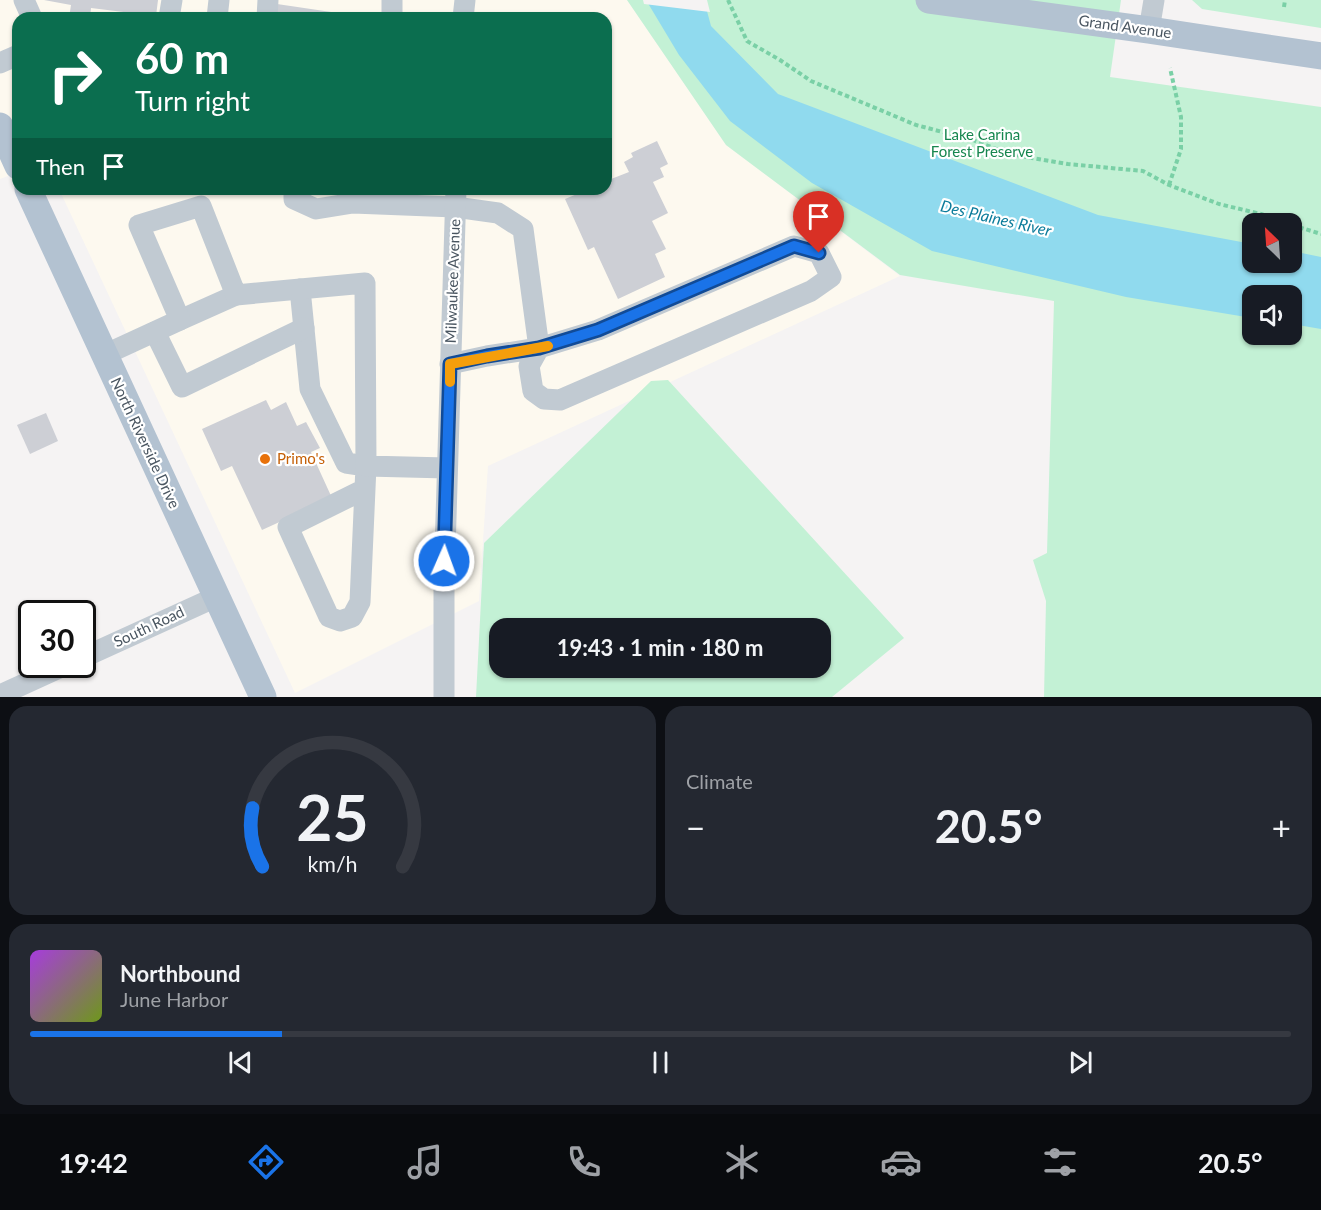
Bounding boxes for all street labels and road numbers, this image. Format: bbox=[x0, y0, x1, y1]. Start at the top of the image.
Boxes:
street label: Grand Avenue bbox=[1078, 11, 1173, 41]
street label: Milwaukee Avenue bbox=[441, 218, 463, 343]
street label: North Riverside Drive bbox=[108, 374, 184, 511]
street label: South Road bbox=[110, 602, 187, 650]

